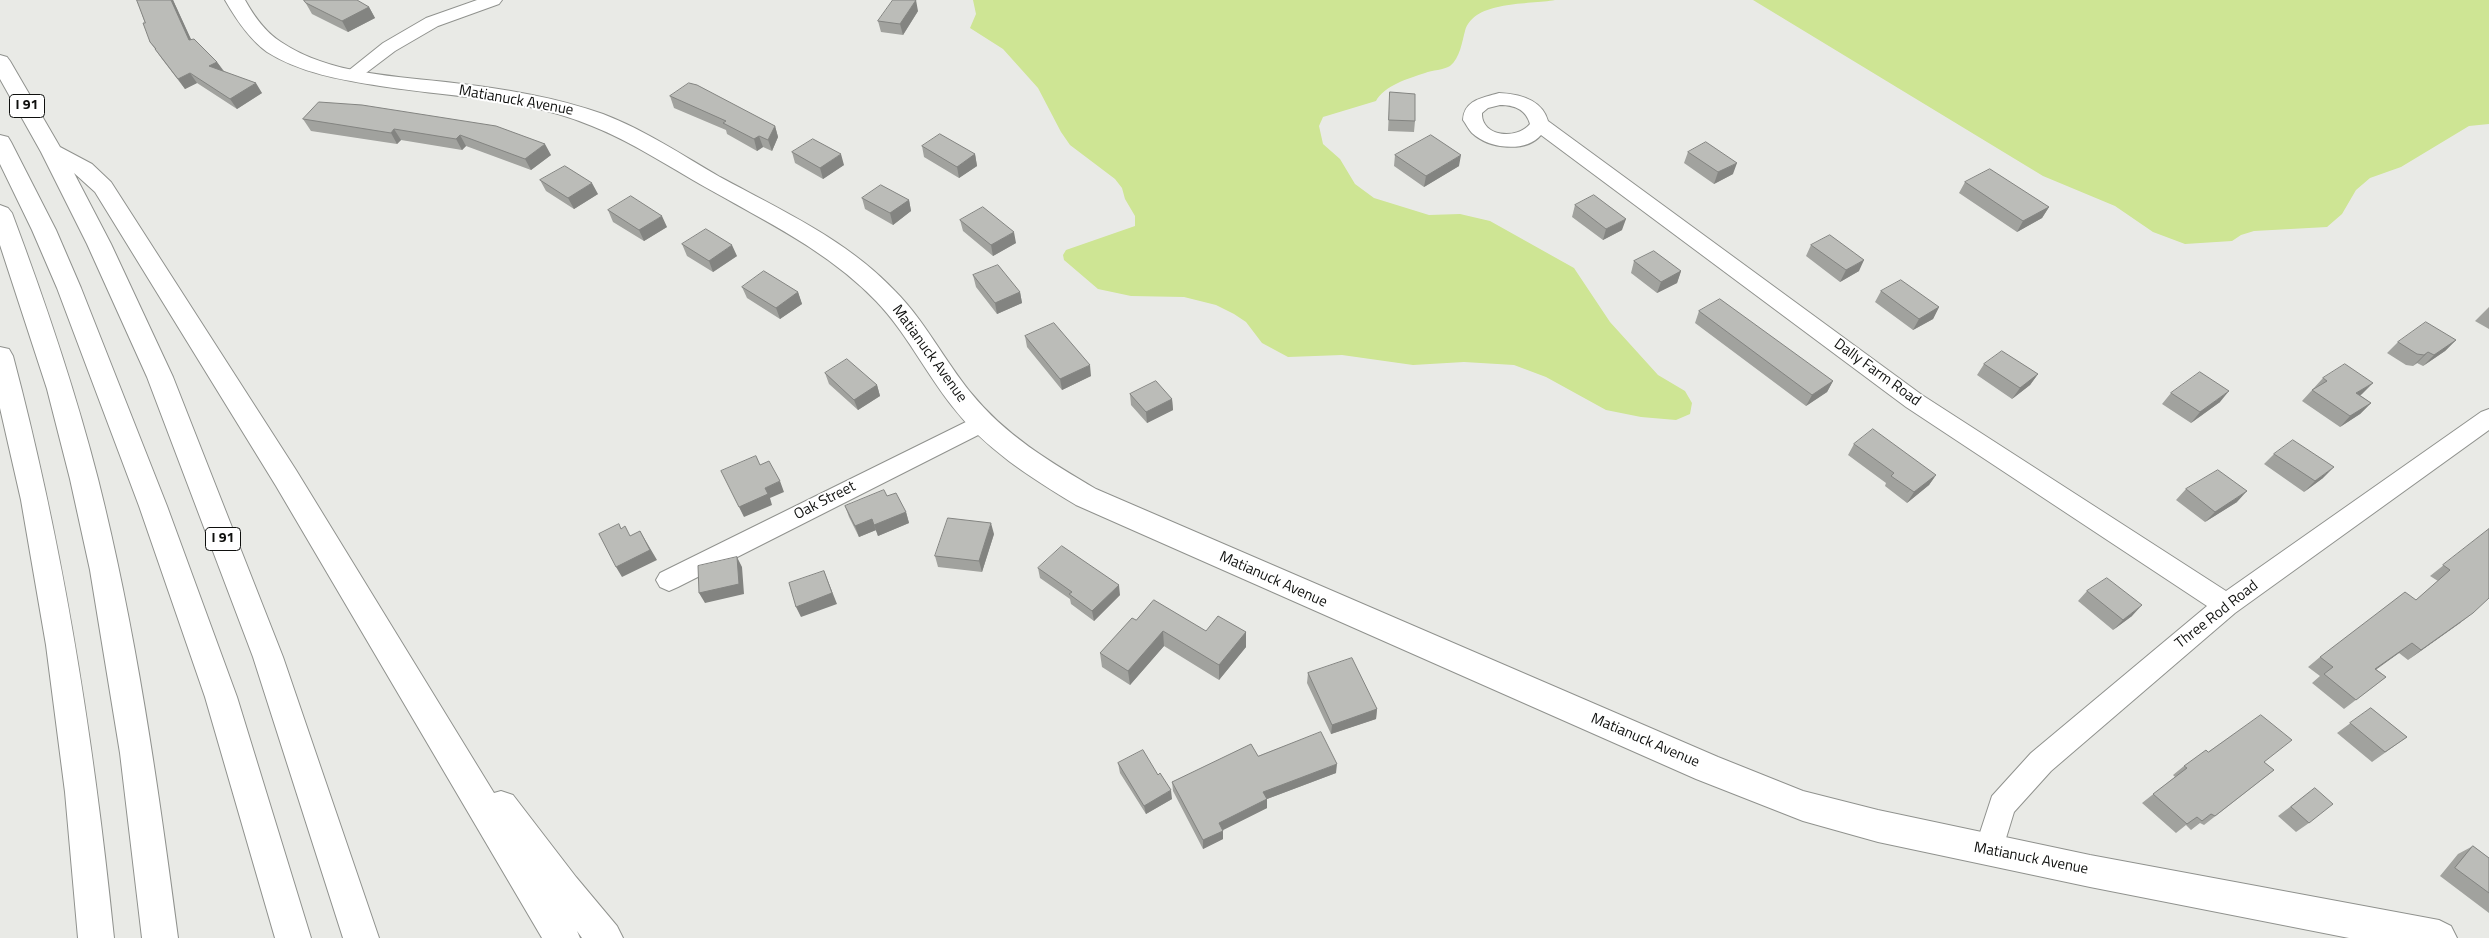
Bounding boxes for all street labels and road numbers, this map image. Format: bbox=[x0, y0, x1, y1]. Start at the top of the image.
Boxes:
street label: Matianuck Avenue bbox=[457, 82, 575, 120]
road number: I 91 bbox=[10, 94, 44, 118]
street label: Matianuck Avenue bbox=[888, 302, 970, 406]
street label: Dally Farm Road bbox=[1830, 335, 1924, 411]
street label: Oak Street bbox=[791, 478, 859, 524]
road number: I 91 bbox=[206, 528, 240, 550]
street label: Matianuck Avenue bbox=[1216, 548, 1330, 612]
street label: Three Rod Road bbox=[2172, 577, 2262, 653]
street label: Matianuck Avenue bbox=[1588, 710, 1702, 772]
street label: Matianuck Avenue bbox=[1972, 839, 2090, 879]

